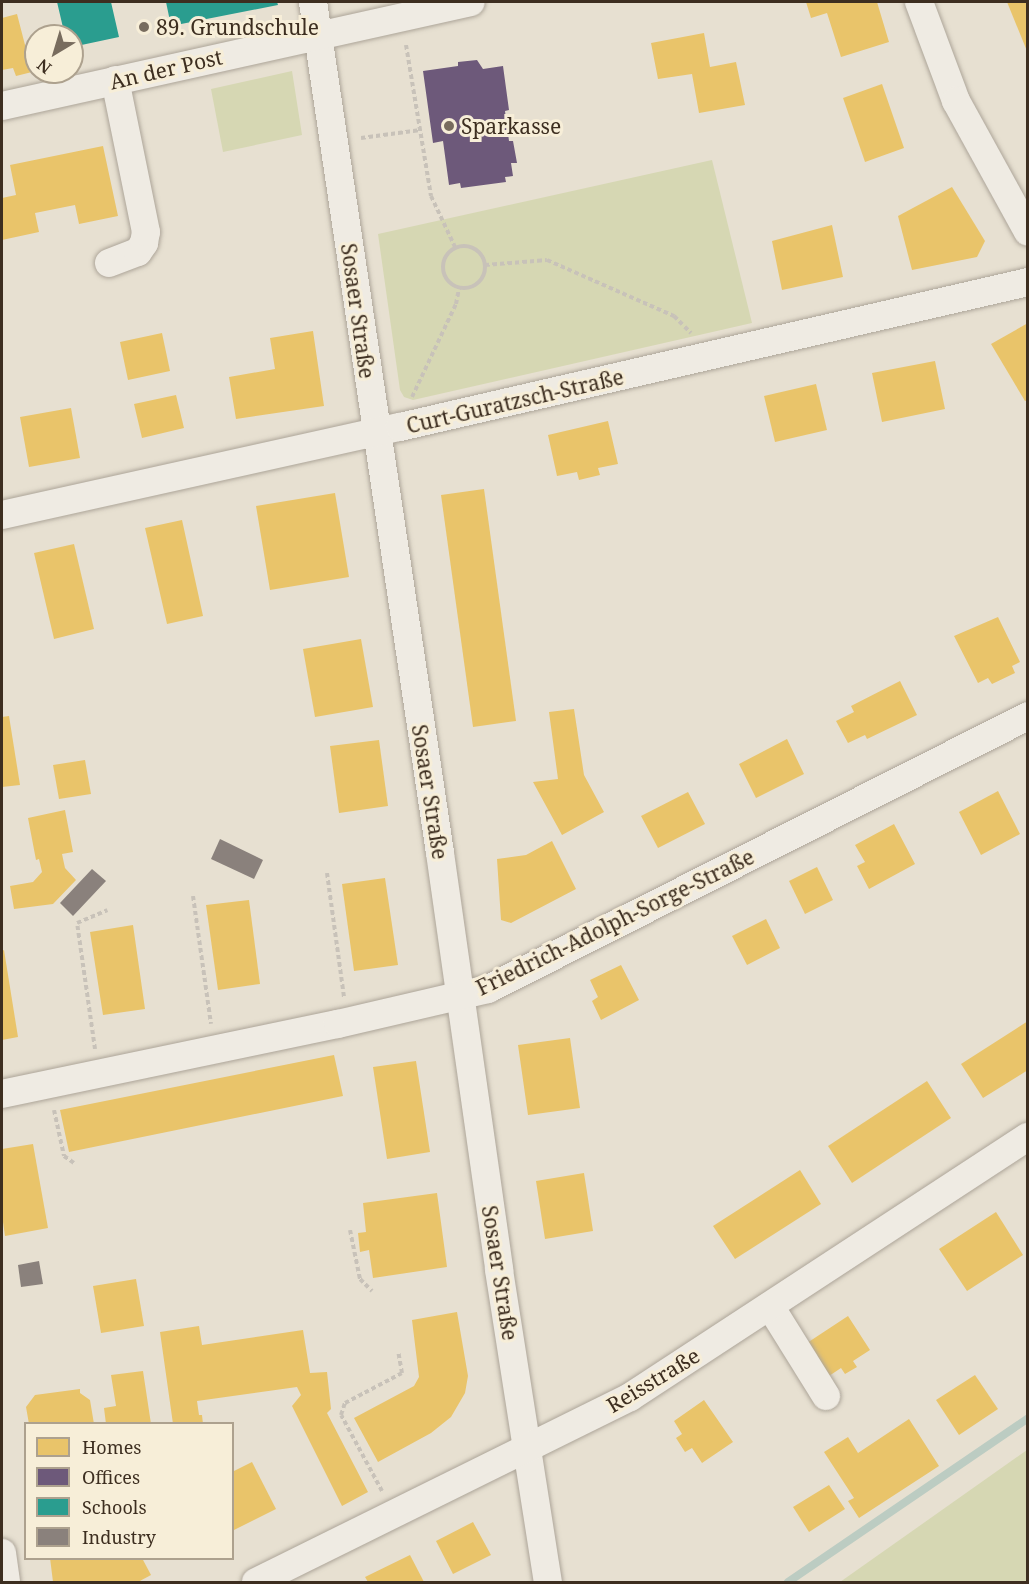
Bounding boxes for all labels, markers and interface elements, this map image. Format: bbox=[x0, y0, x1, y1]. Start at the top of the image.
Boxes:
place label: 89. Grundschule bbox=[156, 14, 319, 40]
marker: 89. Grundschule bbox=[137, 20, 151, 34]
north arrow bbox=[24, 24, 84, 84]
street label: An der Post bbox=[107, 44, 225, 94]
text: N bbox=[32, 54, 56, 79]
place label: Sparkasse bbox=[461, 113, 561, 139]
marker: Sparkasse bbox=[442, 119, 456, 133]
street label: Sosaer Straße bbox=[336, 242, 380, 380]
street label: Curt-Guratzsch-Straße bbox=[404, 364, 626, 438]
street label: Sosaer Straße bbox=[407, 723, 453, 861]
street label: Friedrich-Adolph-Sorge-Straße bbox=[472, 844, 758, 1000]
street label: Sosaer Straße bbox=[477, 1204, 523, 1342]
street label: Reisstraße bbox=[602, 1342, 704, 1418]
legend bbox=[24, 1422, 234, 1560]
text: Homes bbox=[82, 1435, 141, 1459]
text: Offices bbox=[82, 1465, 140, 1489]
text: Schools bbox=[82, 1495, 147, 1519]
text: Industry bbox=[82, 1525, 156, 1549]

